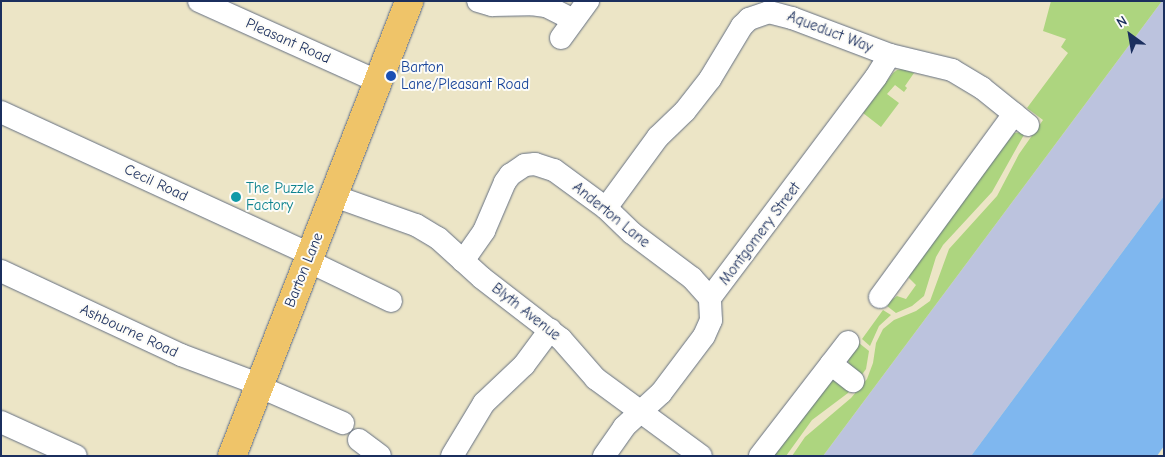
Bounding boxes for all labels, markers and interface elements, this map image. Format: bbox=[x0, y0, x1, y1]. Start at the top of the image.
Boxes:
street label: Aqueduct Way bbox=[785, 7, 875, 57]
north arrow bbox=[1105, 10, 1155, 60]
text: N bbox=[1113, 12, 1130, 31]
street label: Pleasant Road bbox=[243, 14, 333, 68]
place label: Barton Lane/Pleasant Road bbox=[401, 58, 529, 93]
marker: Barton Lane/Pleasant Road bbox=[385, 70, 397, 82]
street label: Cecil Road bbox=[121, 160, 191, 206]
street label: Anderton Lane bbox=[569, 178, 653, 252]
place label: The Puzzle Factory bbox=[246, 179, 314, 214]
street label: Montgomery Street bbox=[716, 179, 804, 289]
marker: The Puzzle Factory bbox=[230, 191, 242, 203]
street label: Barton Lane bbox=[281, 230, 327, 310]
street label: Blyth Avenue bbox=[488, 280, 564, 344]
street label: Ashbourne Road bbox=[77, 300, 181, 362]

